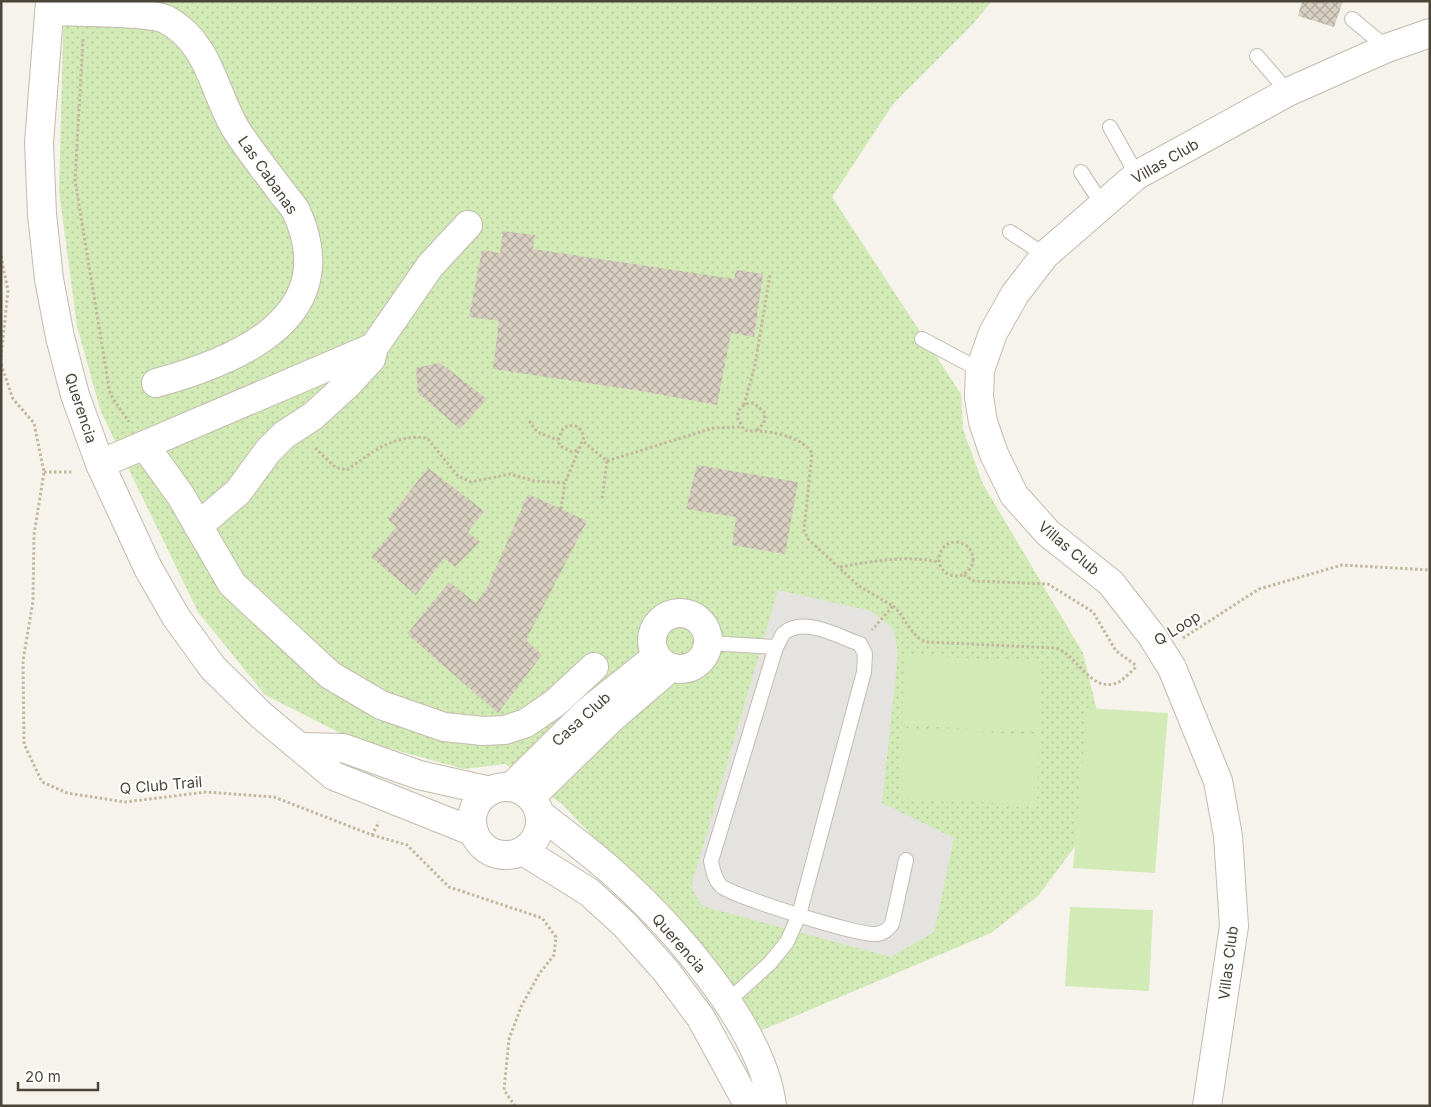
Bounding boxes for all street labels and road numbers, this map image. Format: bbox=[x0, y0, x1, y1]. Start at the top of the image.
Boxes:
street label: Las Cabanas bbox=[234, 132, 302, 218]
street label: Villas Club bbox=[1128, 134, 1202, 188]
street label: Querencia bbox=[61, 370, 101, 446]
street label: Villas Club bbox=[1034, 517, 1104, 579]
street label: Q Loop bbox=[1150, 606, 1204, 650]
street label: Casa Club bbox=[548, 688, 614, 750]
street label: Q Club Trail bbox=[119, 772, 203, 798]
street label: Querencia bbox=[648, 909, 710, 977]
street label: Villas Club bbox=[1214, 925, 1242, 1001]

